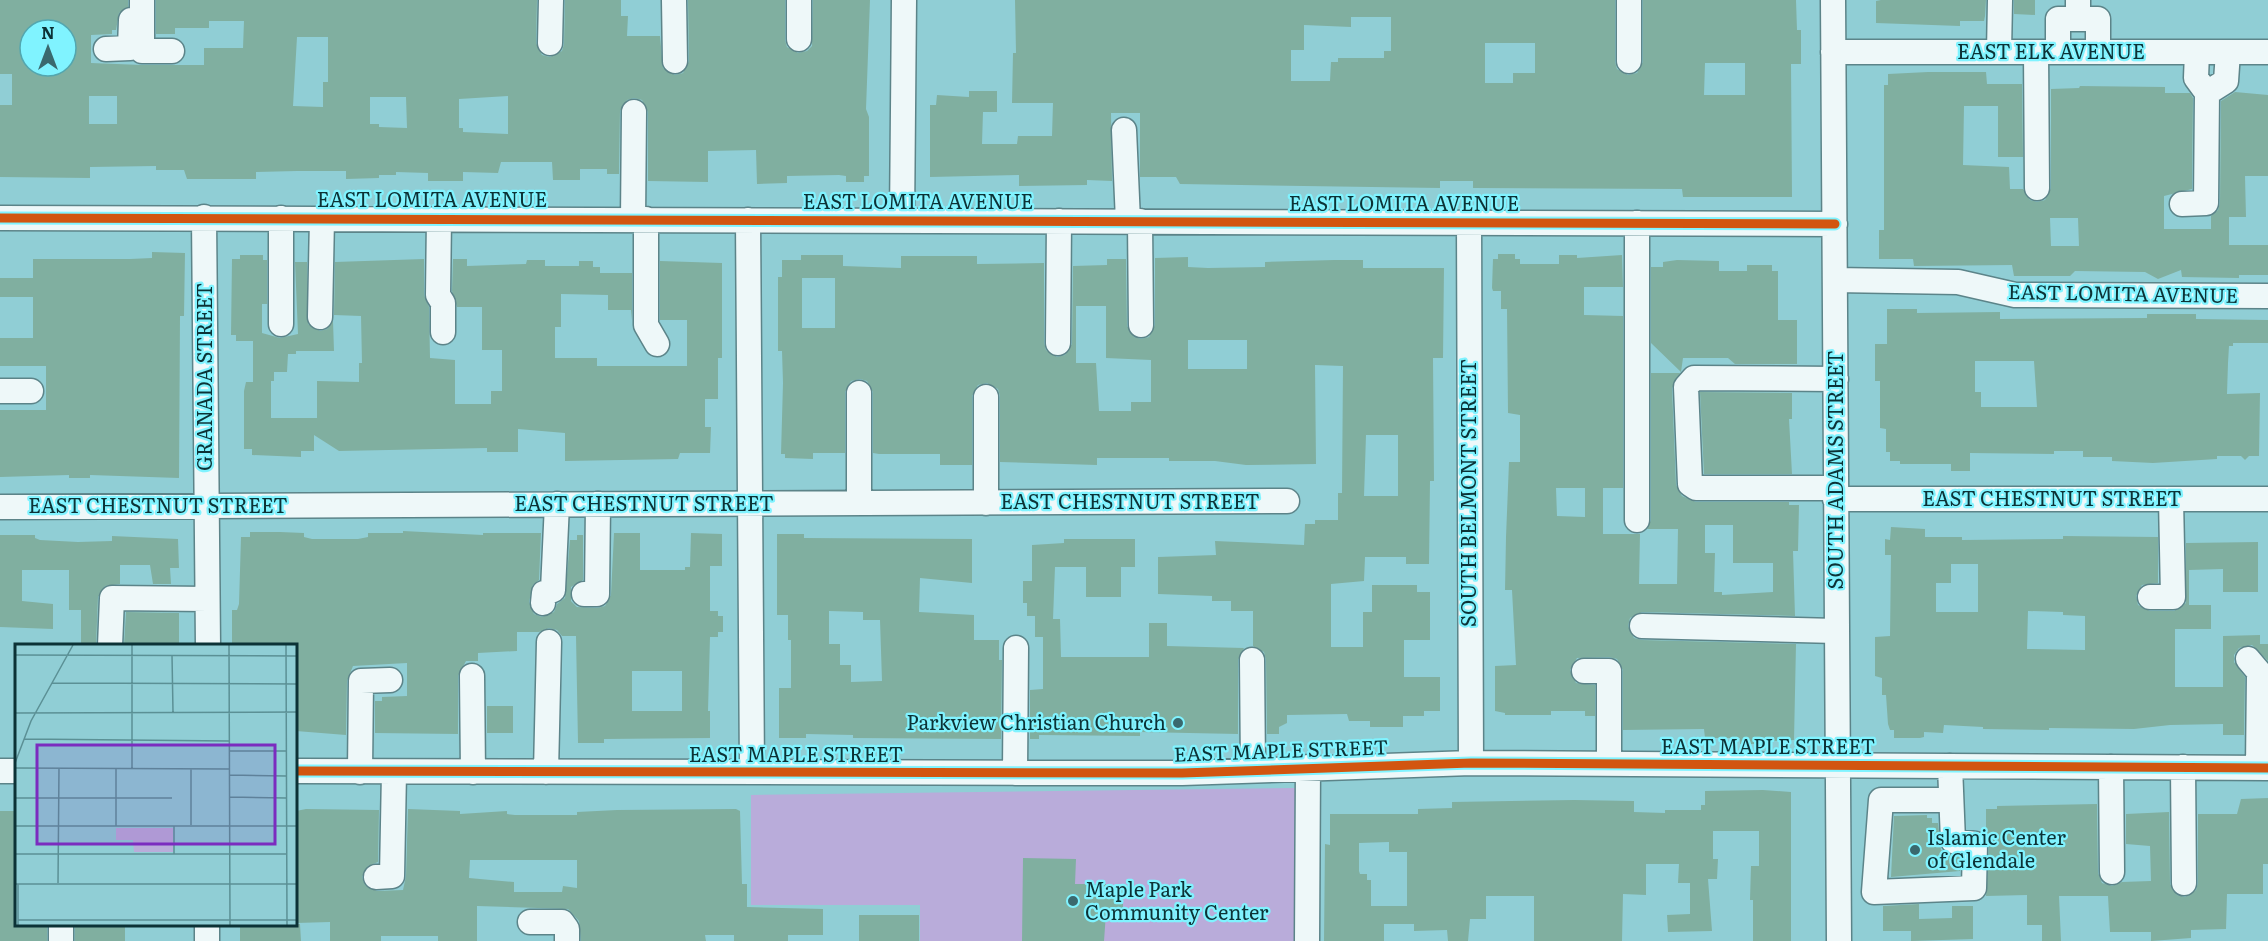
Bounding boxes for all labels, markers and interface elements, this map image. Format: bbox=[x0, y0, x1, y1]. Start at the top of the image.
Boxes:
north arrow bbox=[18, 18, 78, 78]
text: N bbox=[41, 20, 55, 44]
street label: EAST ELK AVENUE bbox=[1957, 35, 2145, 65]
street label: EAST LOMITA AVENUE bbox=[317, 183, 547, 213]
street label: EAST LOMITA AVENUE bbox=[803, 185, 1033, 215]
street label: EAST LOMITA AVENUE bbox=[1289, 187, 1519, 217]
street label: EAST LOMITA AVENUE bbox=[2008, 275, 2238, 309]
street label: GRANADA STREET bbox=[188, 283, 218, 471]
street label: SOUTH ADAMS STREET bbox=[1819, 350, 1849, 590]
street label: SOUTH BELMONT STREET bbox=[1452, 359, 1482, 627]
street label: EAST CHESTNUT STREET bbox=[1922, 482, 2182, 512]
street label: EAST CHESTNUT STREET bbox=[1000, 485, 1260, 515]
street label: EAST CHESTNUT STREET bbox=[514, 487, 774, 517]
street label: EAST CHESTNUT STREET bbox=[28, 489, 288, 519]
inset map bbox=[15, 644, 297, 926]
place label: Parkview Christian Church bbox=[906, 706, 1166, 736]
marker: Parkview Christian Church bbox=[1171, 716, 1185, 730]
street label: EAST MAPLE STREET bbox=[1173, 730, 1389, 768]
street label: EAST MAPLE STREET bbox=[1661, 730, 1875, 760]
street label: EAST MAPLE STREET bbox=[689, 738, 903, 768]
place label: Islamic Center of Glendale bbox=[1927, 821, 2066, 874]
marker: Islamic Center of Glendale bbox=[1908, 843, 1922, 857]
place label: Maple Park Community Center bbox=[1085, 873, 1269, 926]
marker: Maple Park Community Center bbox=[1066, 894, 1080, 908]

